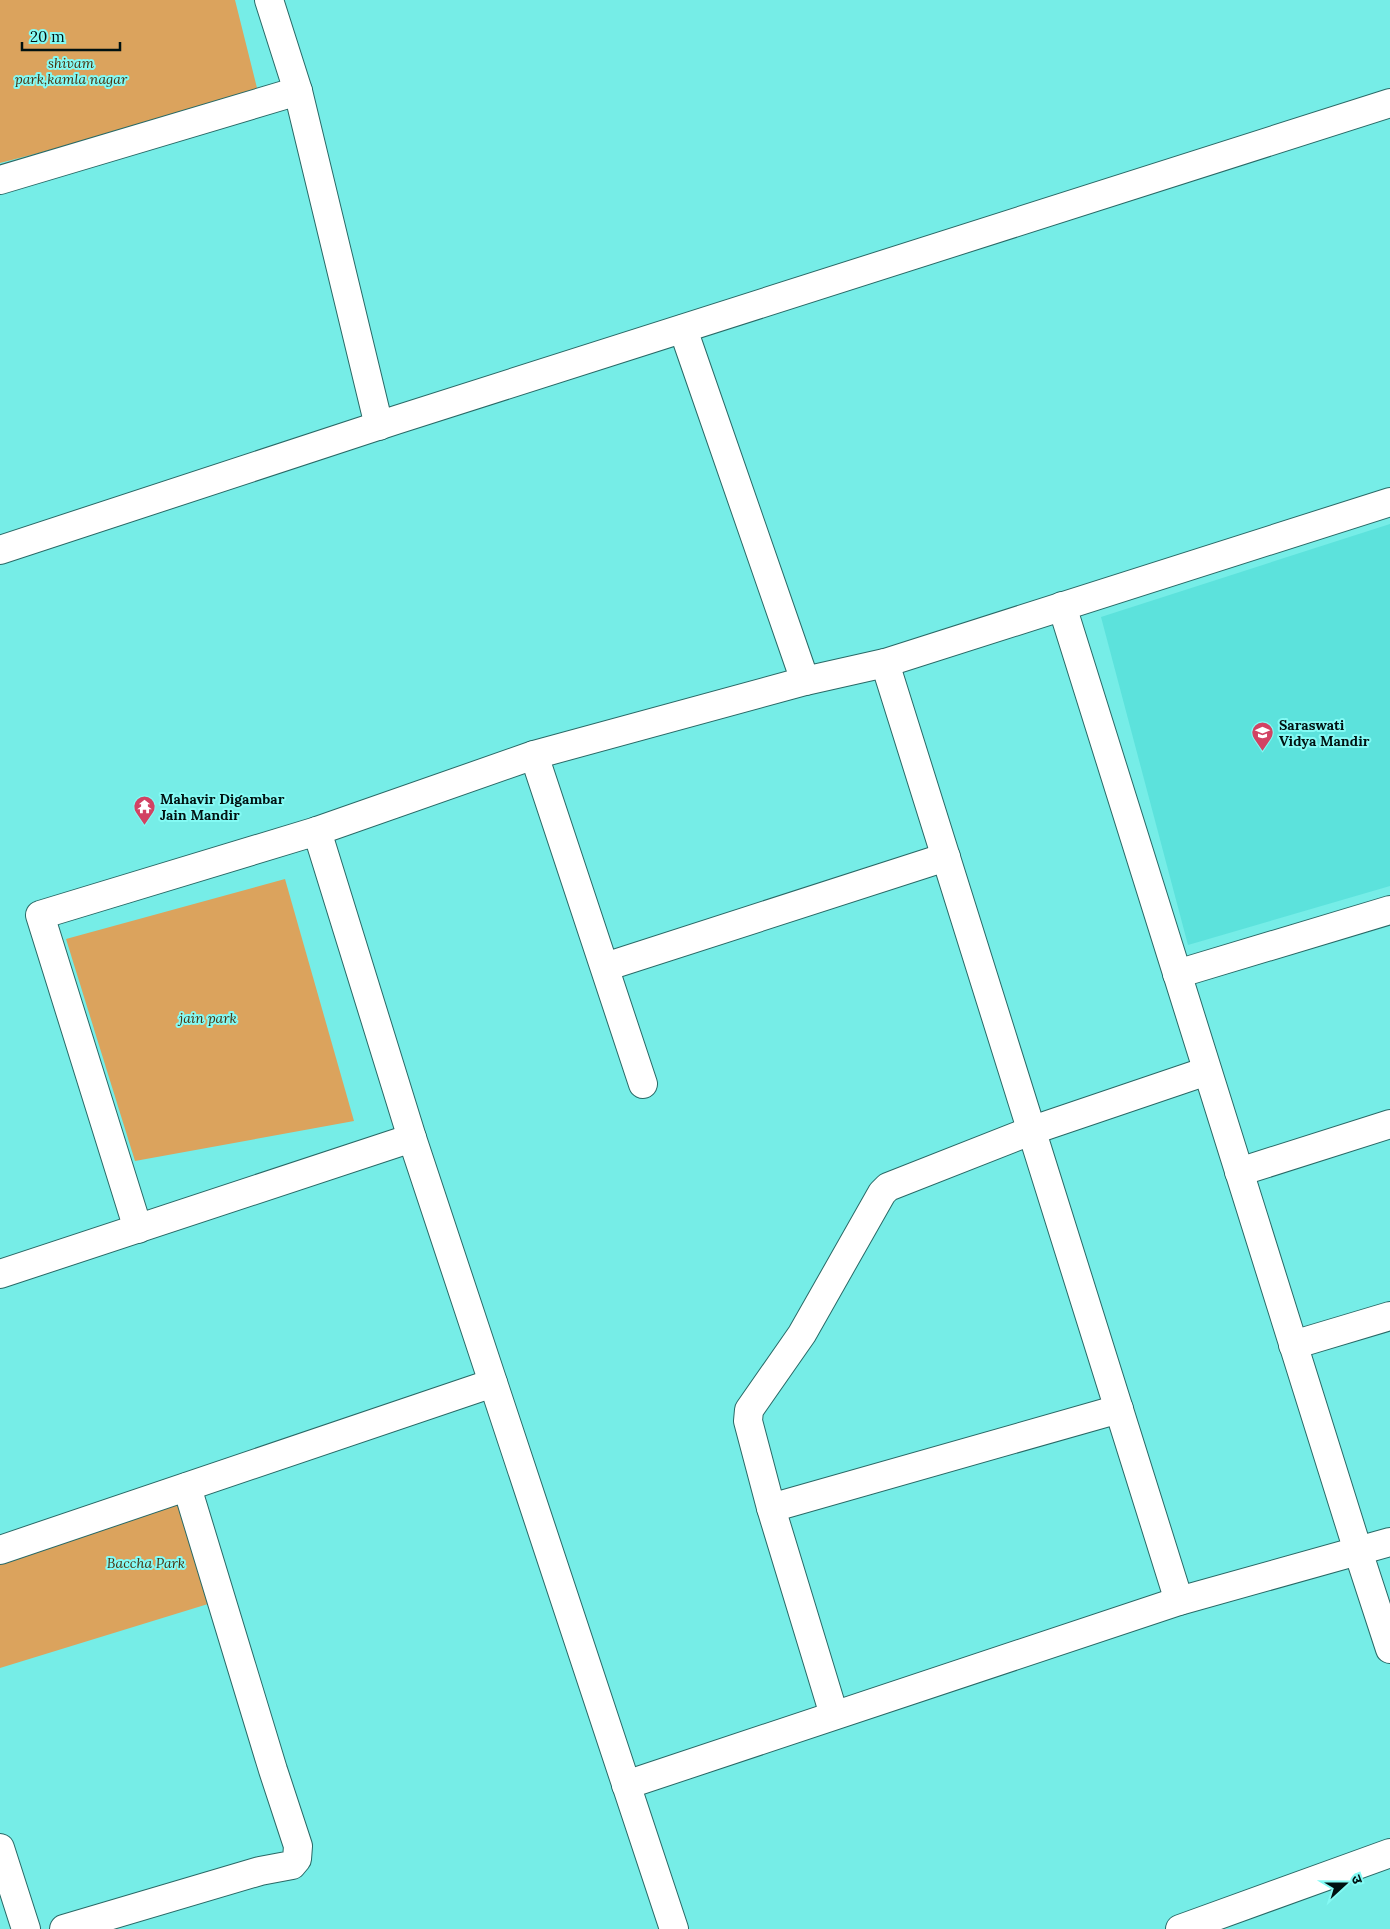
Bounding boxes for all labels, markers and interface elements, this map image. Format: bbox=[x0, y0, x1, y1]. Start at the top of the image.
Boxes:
scale bar bbox=[22, 20, 120, 52]
text: 20 m bbox=[30, 27, 65, 46]
park label: shivam park,kamla nagar bbox=[15, 54, 128, 88]
place label: Saraswati Vidya Mandir bbox=[1279, 716, 1370, 750]
school or university icon: Saraswati Vidya Mandir bbox=[1251, 721, 1275, 752]
place label: Mahavir Digambar Jain Mandir bbox=[160, 790, 285, 824]
temple icon: Mahavir Digambar Jain Mandir bbox=[132, 795, 156, 826]
park label: jain park bbox=[177, 1009, 237, 1027]
park label: Baccha Park bbox=[107, 1554, 185, 1572]
north arrow bbox=[1320, 1859, 1370, 1909]
text: उ bbox=[1347, 1872, 1367, 1887]

